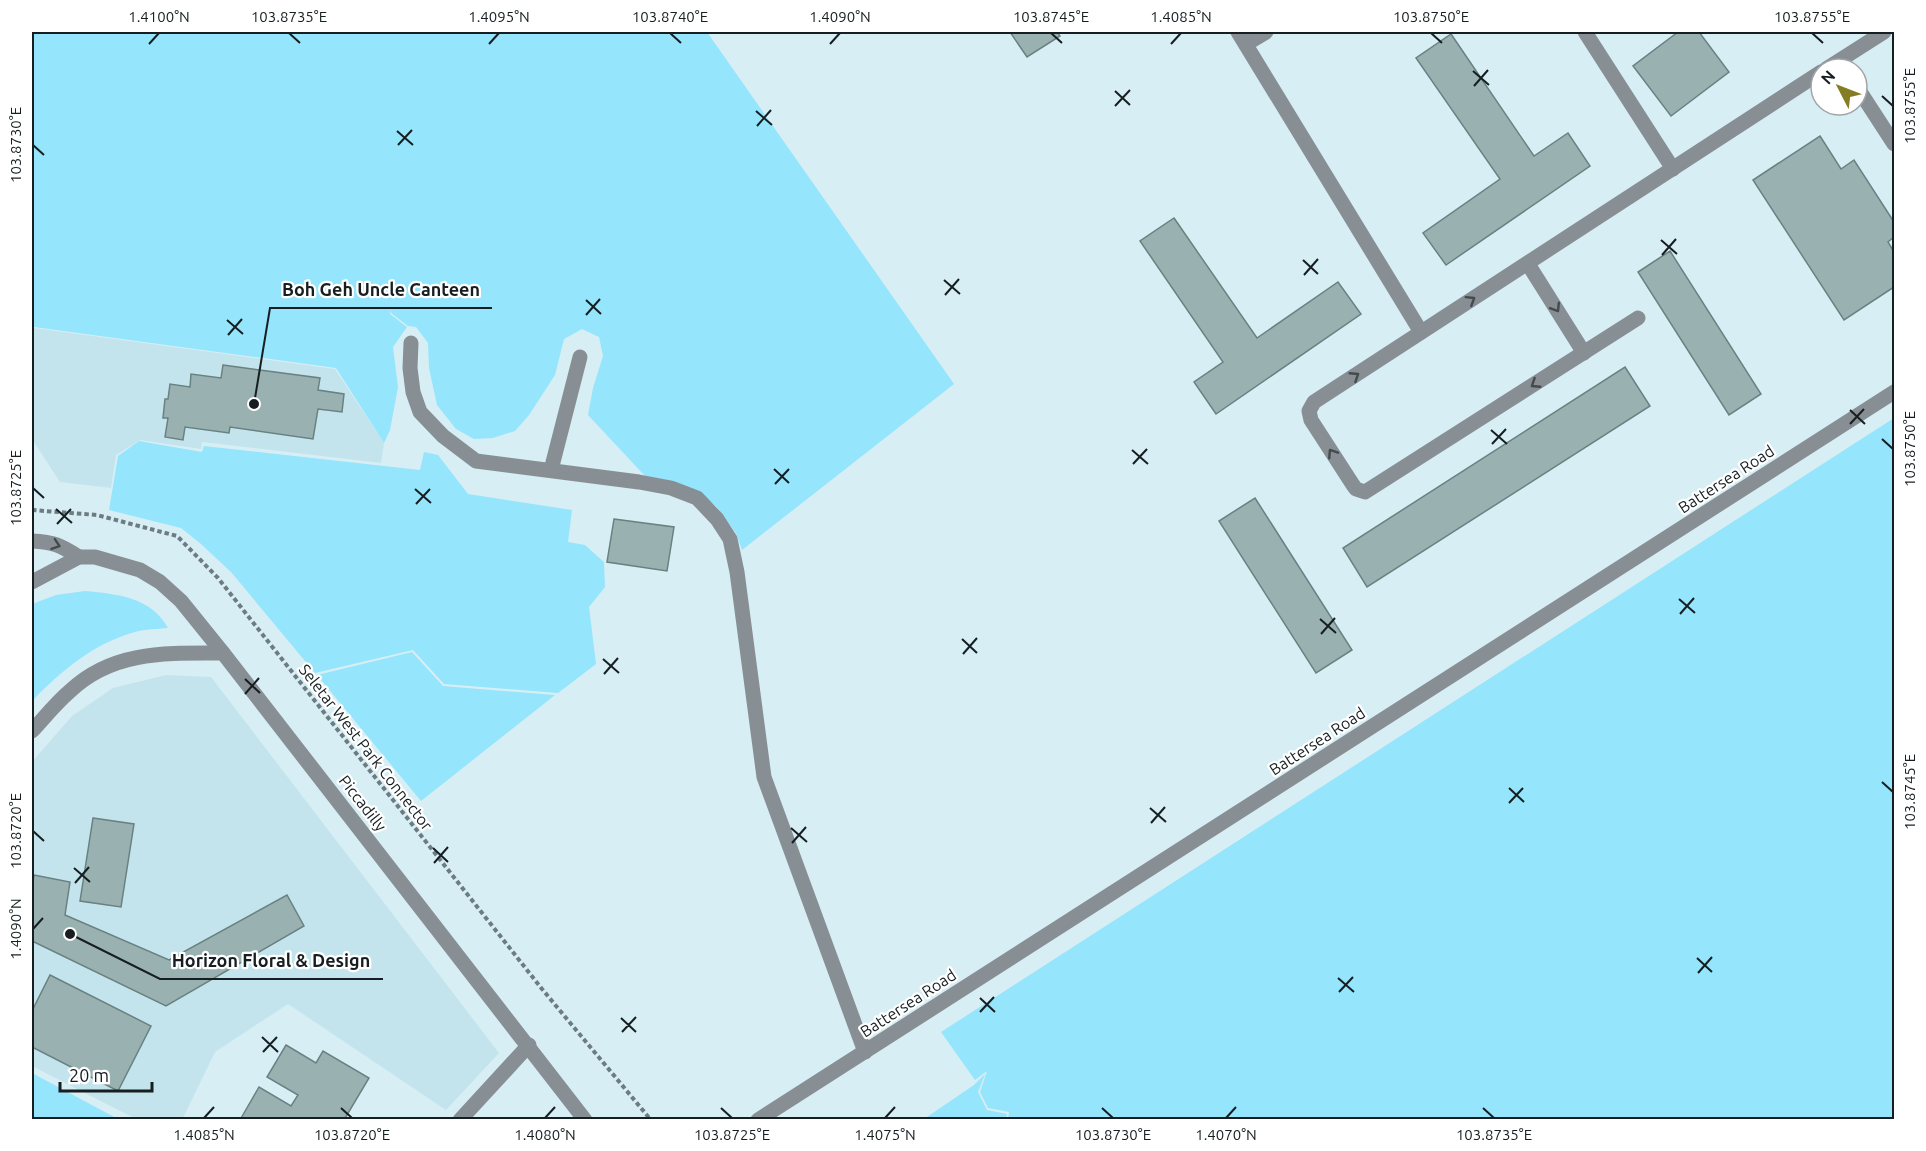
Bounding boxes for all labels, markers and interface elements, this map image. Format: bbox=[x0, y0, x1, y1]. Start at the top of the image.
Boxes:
text: 1.4100°N bbox=[128, 8, 190, 25]
text: 103.8735°E bbox=[251, 8, 327, 25]
text: 1.4095°N bbox=[468, 8, 530, 25]
text: 103.8740°E bbox=[632, 8, 708, 25]
text: 1.4090°N bbox=[809, 8, 871, 25]
text: 103.8745°E bbox=[1013, 8, 1089, 25]
text: 1.4085°N bbox=[1150, 8, 1212, 25]
text: 103.8750°E bbox=[1393, 8, 1469, 25]
text: 103.8755°E bbox=[1774, 8, 1850, 25]
north arrow bbox=[1809, 57, 1869, 117]
text: N bbox=[1817, 67, 1839, 87]
text: 103.8755°E bbox=[1901, 68, 1918, 144]
text: 103.8730°E bbox=[7, 107, 24, 183]
callout: Boh Geh Uncle Canteen bbox=[270, 272, 492, 308]
text: Boh Geh Uncle Canteen bbox=[282, 279, 480, 299]
one-way arrow bbox=[1465, 296, 1475, 308]
one-way arrow bbox=[1549, 302, 1561, 312]
one-way arrow bbox=[1348, 372, 1359, 383]
one-way arrow bbox=[1530, 377, 1541, 388]
text: 103.8750°E bbox=[1901, 411, 1918, 487]
street label: Battersea Road bbox=[1675, 441, 1777, 517]
one-way arrow bbox=[1328, 448, 1339, 459]
text: 103.8725°E bbox=[7, 450, 24, 526]
one-way arrow bbox=[51, 538, 61, 551]
street label: Seletar West Park Connector bbox=[296, 660, 436, 834]
street label: Battersea Road bbox=[1266, 703, 1368, 779]
text: 103.8745°E bbox=[1901, 754, 1918, 830]
street label: Piccadilly bbox=[336, 772, 391, 835]
text: 103.8720°E bbox=[7, 793, 24, 869]
text: 1.4090°N bbox=[7, 898, 24, 960]
callout: Horizon Floral & Design bbox=[160, 943, 383, 979]
text: Horizon Floral & Design bbox=[172, 950, 370, 970]
street label: Battersea Road bbox=[857, 965, 959, 1041]
scale bar bbox=[60, 1055, 152, 1093]
text: 20 m bbox=[69, 1065, 109, 1085]
text: 1.4085°N bbox=[173, 1126, 235, 1143]
text: 103.8720°E bbox=[314, 1126, 390, 1143]
text: 1.4080°N bbox=[514, 1126, 576, 1143]
text: 103.8725°E bbox=[694, 1126, 770, 1143]
text: 1.4075°N bbox=[854, 1126, 916, 1143]
text: 103.8730°E bbox=[1075, 1126, 1151, 1143]
text: 1.4070°N bbox=[1195, 1126, 1257, 1143]
text: 103.8735°E bbox=[1456, 1126, 1532, 1143]

